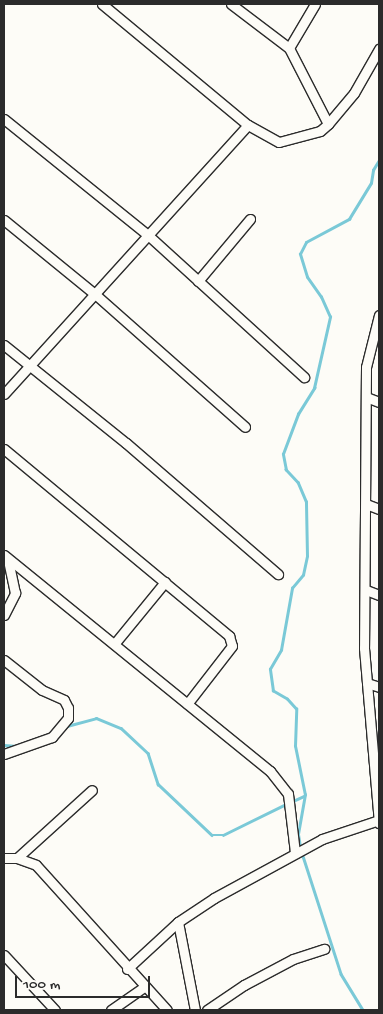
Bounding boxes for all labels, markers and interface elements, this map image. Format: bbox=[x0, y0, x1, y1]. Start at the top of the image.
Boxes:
scale bar bbox=[18, 966, 152, 998]
text: 100 m bbox=[23, 976, 60, 994]

